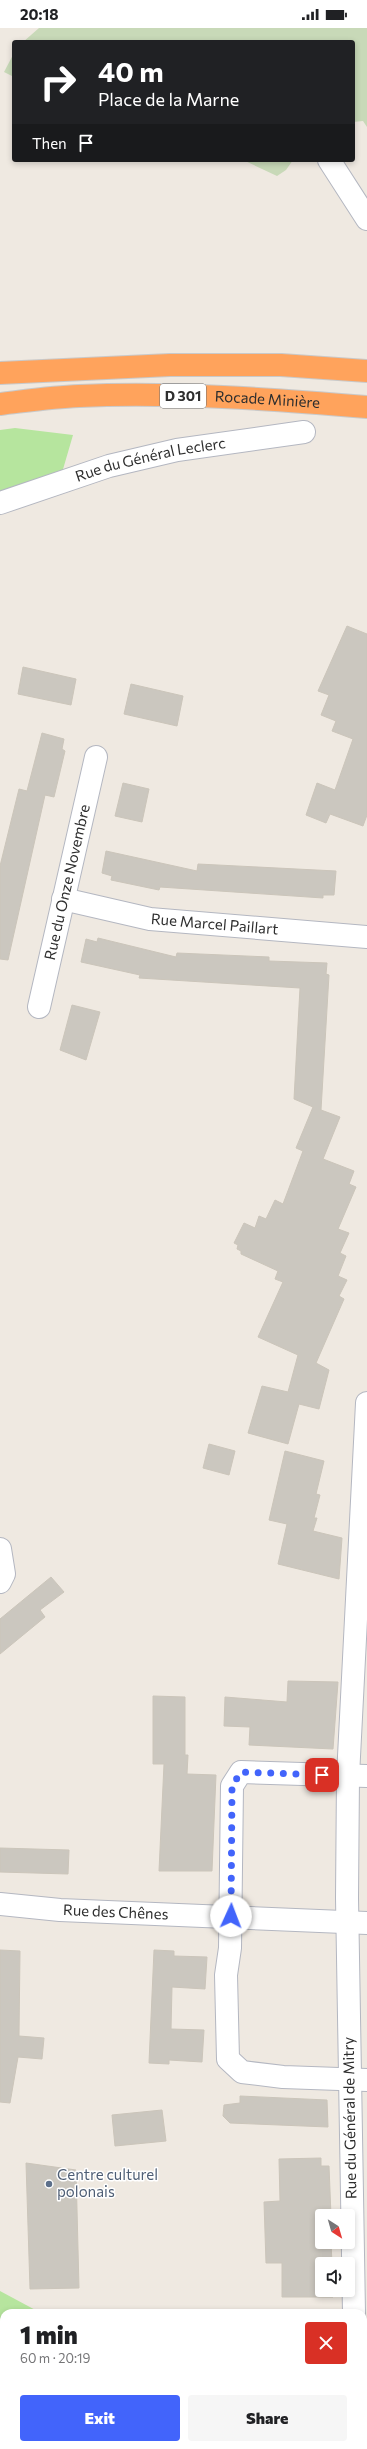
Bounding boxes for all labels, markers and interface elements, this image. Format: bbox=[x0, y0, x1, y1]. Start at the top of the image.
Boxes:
text: 20:18 bbox=[20, 5, 58, 23]
text: 40 m bbox=[98, 54, 164, 88]
icon: right bbox=[32, 56, 84, 108]
text: Place de la Marne bbox=[98, 88, 239, 110]
icon: arrive bbox=[75, 132, 97, 154]
text: Then bbox=[32, 134, 67, 152]
road number: D 301 bbox=[160, 384, 206, 408]
street label: Rocade Minière bbox=[214, 387, 321, 411]
street label: Rue du Général Leclerc bbox=[73, 433, 227, 485]
street label: Rue du Onze Novembre bbox=[40, 802, 93, 962]
street label: Rue Marcel Paillart bbox=[150, 909, 279, 938]
pin bbox=[305, 1758, 339, 1792]
icon: arrive bbox=[311, 1764, 333, 1786]
position arrow bbox=[210, 1895, 252, 1937]
street label: Rue des Chênes bbox=[63, 1900, 169, 1923]
street label: Rue du Général de Mitry bbox=[339, 2036, 359, 2199]
place label: Centre culturel polonais bbox=[57, 2165, 158, 2200]
marker: Centre culturel polonais bbox=[44, 2179, 54, 2189]
north arrow bbox=[315, 2209, 355, 2249]
map controls bbox=[315, 2209, 355, 2297]
button: sound bbox=[315, 2257, 355, 2297]
text: 1 min bbox=[20, 2320, 78, 2349]
button: close bbox=[305, 2322, 347, 2364]
text: 60 m · 20:19 bbox=[20, 2350, 90, 2366]
button: Exit bbox=[20, 2395, 180, 2441]
button: Share bbox=[188, 2395, 347, 2441]

